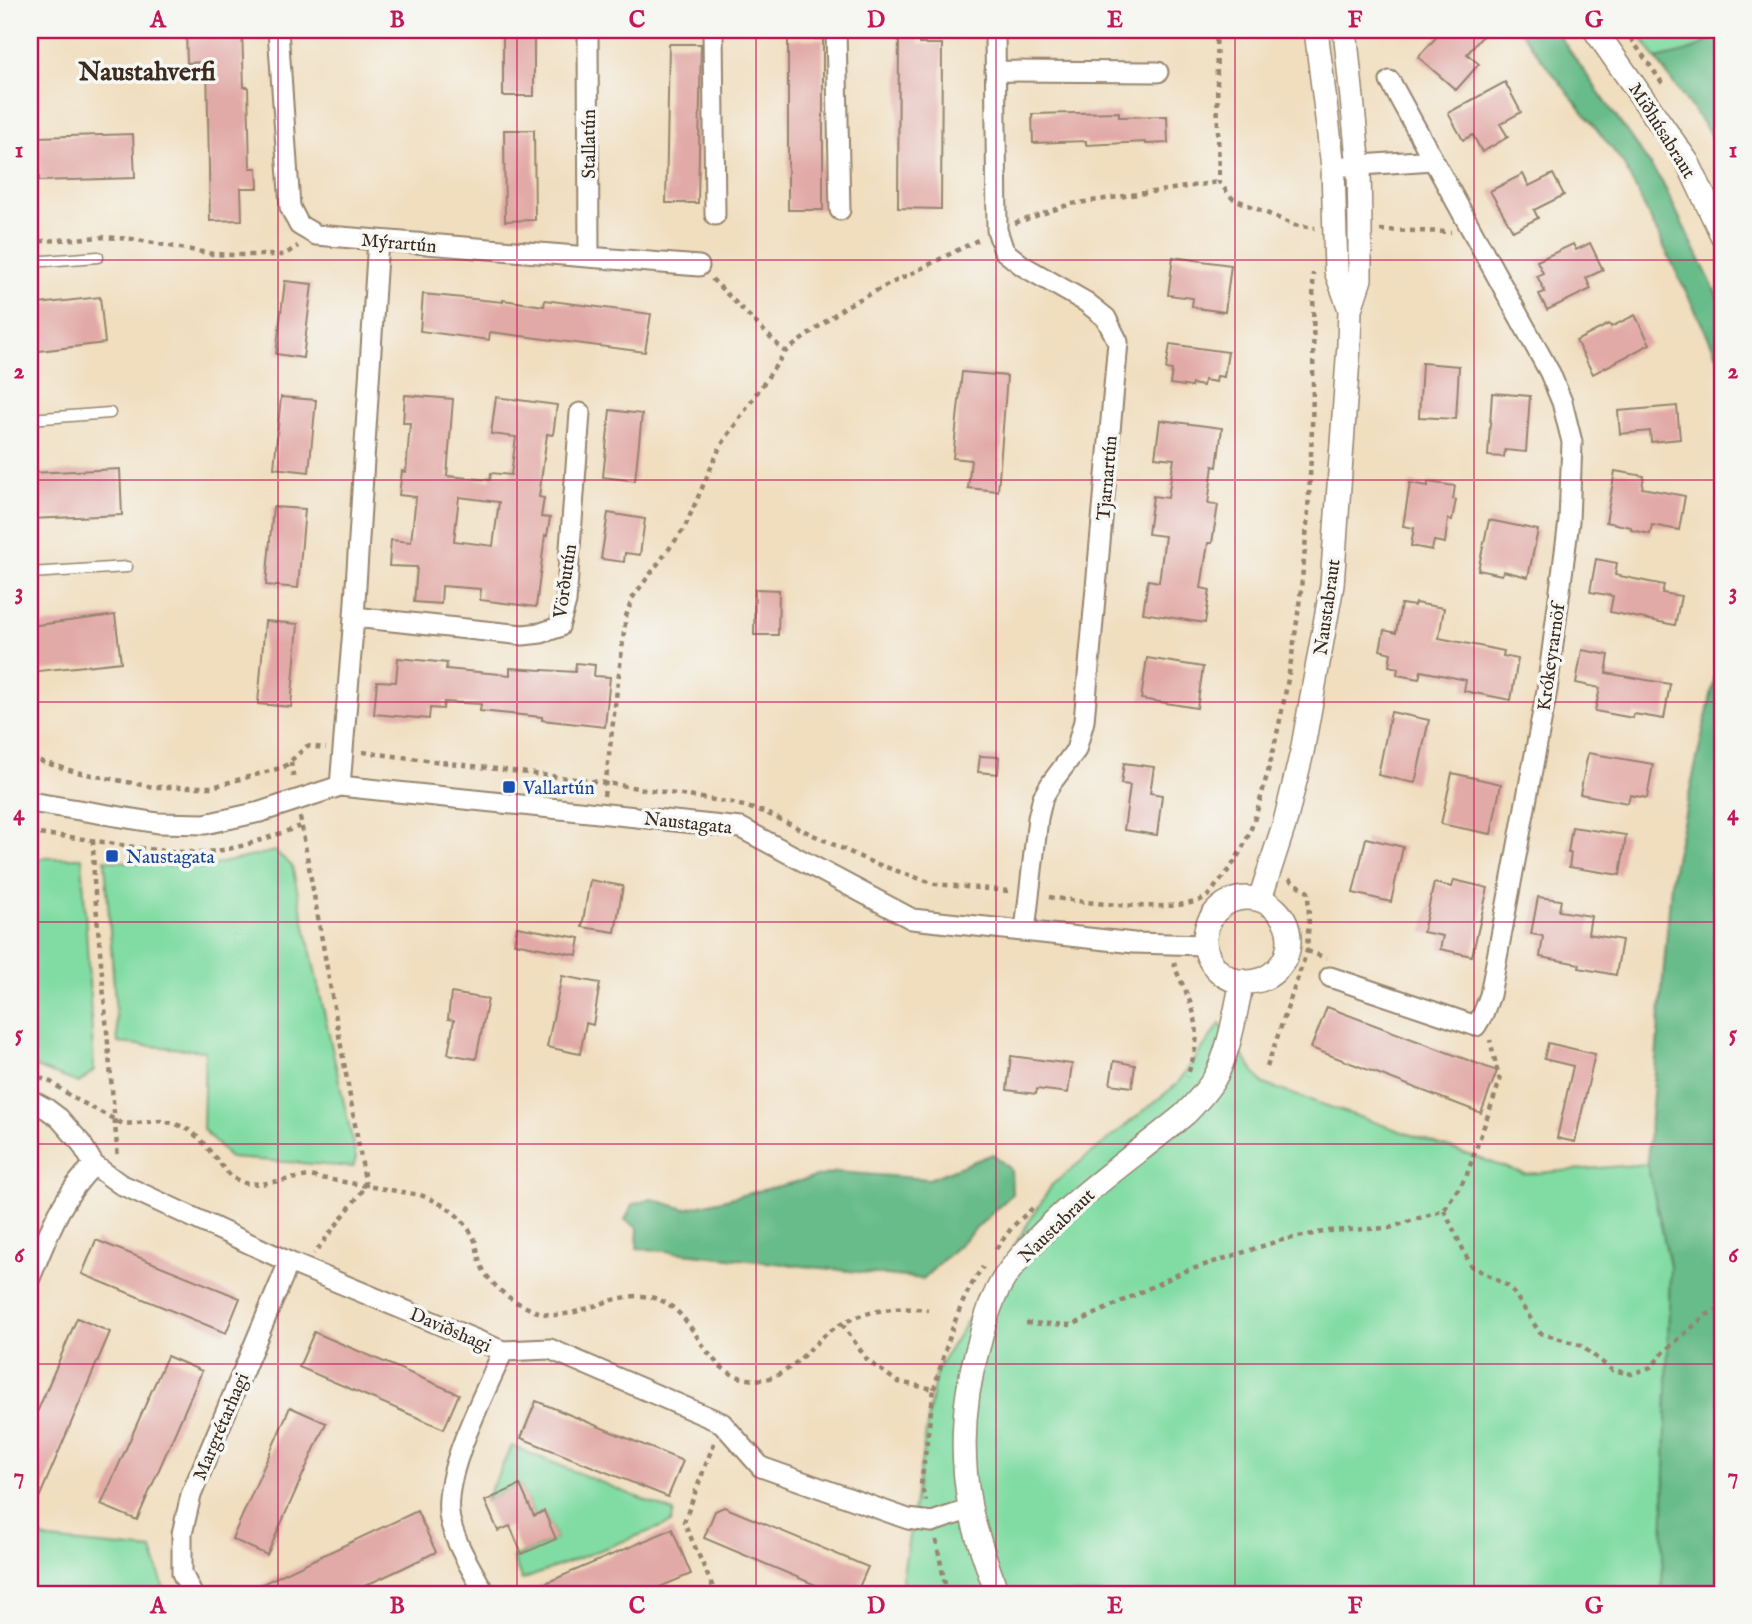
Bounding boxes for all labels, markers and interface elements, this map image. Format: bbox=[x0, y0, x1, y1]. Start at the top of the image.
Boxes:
text: A bbox=[149, 6, 167, 35]
text: B bbox=[389, 6, 405, 35]
text: C bbox=[629, 6, 646, 35]
text: D bbox=[867, 6, 885, 35]
text: E bbox=[1107, 6, 1123, 35]
text: F bbox=[1348, 6, 1363, 35]
text: G bbox=[1585, 6, 1604, 35]
district label: Naustahverfi bbox=[77, 56, 216, 89]
street label: Miðhúsabraut bbox=[1622, 79, 1700, 184]
street label: Stallatún bbox=[578, 109, 602, 179]
text: 1 bbox=[15, 136, 23, 165]
text: 1 bbox=[1729, 136, 1737, 165]
street label: Mýrartún bbox=[360, 229, 437, 259]
text: 2 bbox=[14, 357, 25, 386]
text: 2 bbox=[1728, 357, 1739, 386]
street label: Tjarnartún bbox=[1092, 435, 1124, 522]
street label: Vörðutún bbox=[549, 543, 583, 621]
street label: Naustabraut bbox=[1309, 557, 1347, 657]
text: 3 bbox=[15, 578, 23, 607]
text: 3 bbox=[1729, 578, 1737, 607]
street label: Krókeyrarnöf bbox=[1533, 599, 1572, 713]
place label: Vallartún bbox=[522, 777, 595, 801]
marker: Vallartún bbox=[501, 779, 517, 795]
text: 4 bbox=[13, 799, 25, 828]
text: 4 bbox=[1727, 799, 1739, 828]
street label: Naustagata bbox=[642, 807, 734, 841]
place label: Naustagata bbox=[126, 846, 215, 870]
marker: Naustagata bbox=[104, 848, 120, 864]
text: 5 bbox=[15, 1020, 24, 1049]
text: 5 bbox=[1729, 1020, 1738, 1049]
street label: Naustabraut bbox=[1014, 1184, 1101, 1269]
text: 6 bbox=[14, 1241, 25, 1270]
text: 6 bbox=[1728, 1241, 1739, 1270]
street label: Daviðshagi bbox=[406, 1303, 495, 1359]
street label: Margrétarhagi bbox=[188, 1369, 255, 1484]
text: 7 bbox=[14, 1462, 24, 1491]
text: 7 bbox=[1728, 1462, 1738, 1491]
text: A bbox=[149, 1592, 167, 1621]
text: B bbox=[389, 1592, 405, 1621]
text: C bbox=[629, 1592, 646, 1621]
text: D bbox=[867, 1592, 885, 1621]
text: E bbox=[1107, 1592, 1123, 1621]
text: F bbox=[1348, 1592, 1363, 1621]
text: G bbox=[1585, 1592, 1604, 1621]

